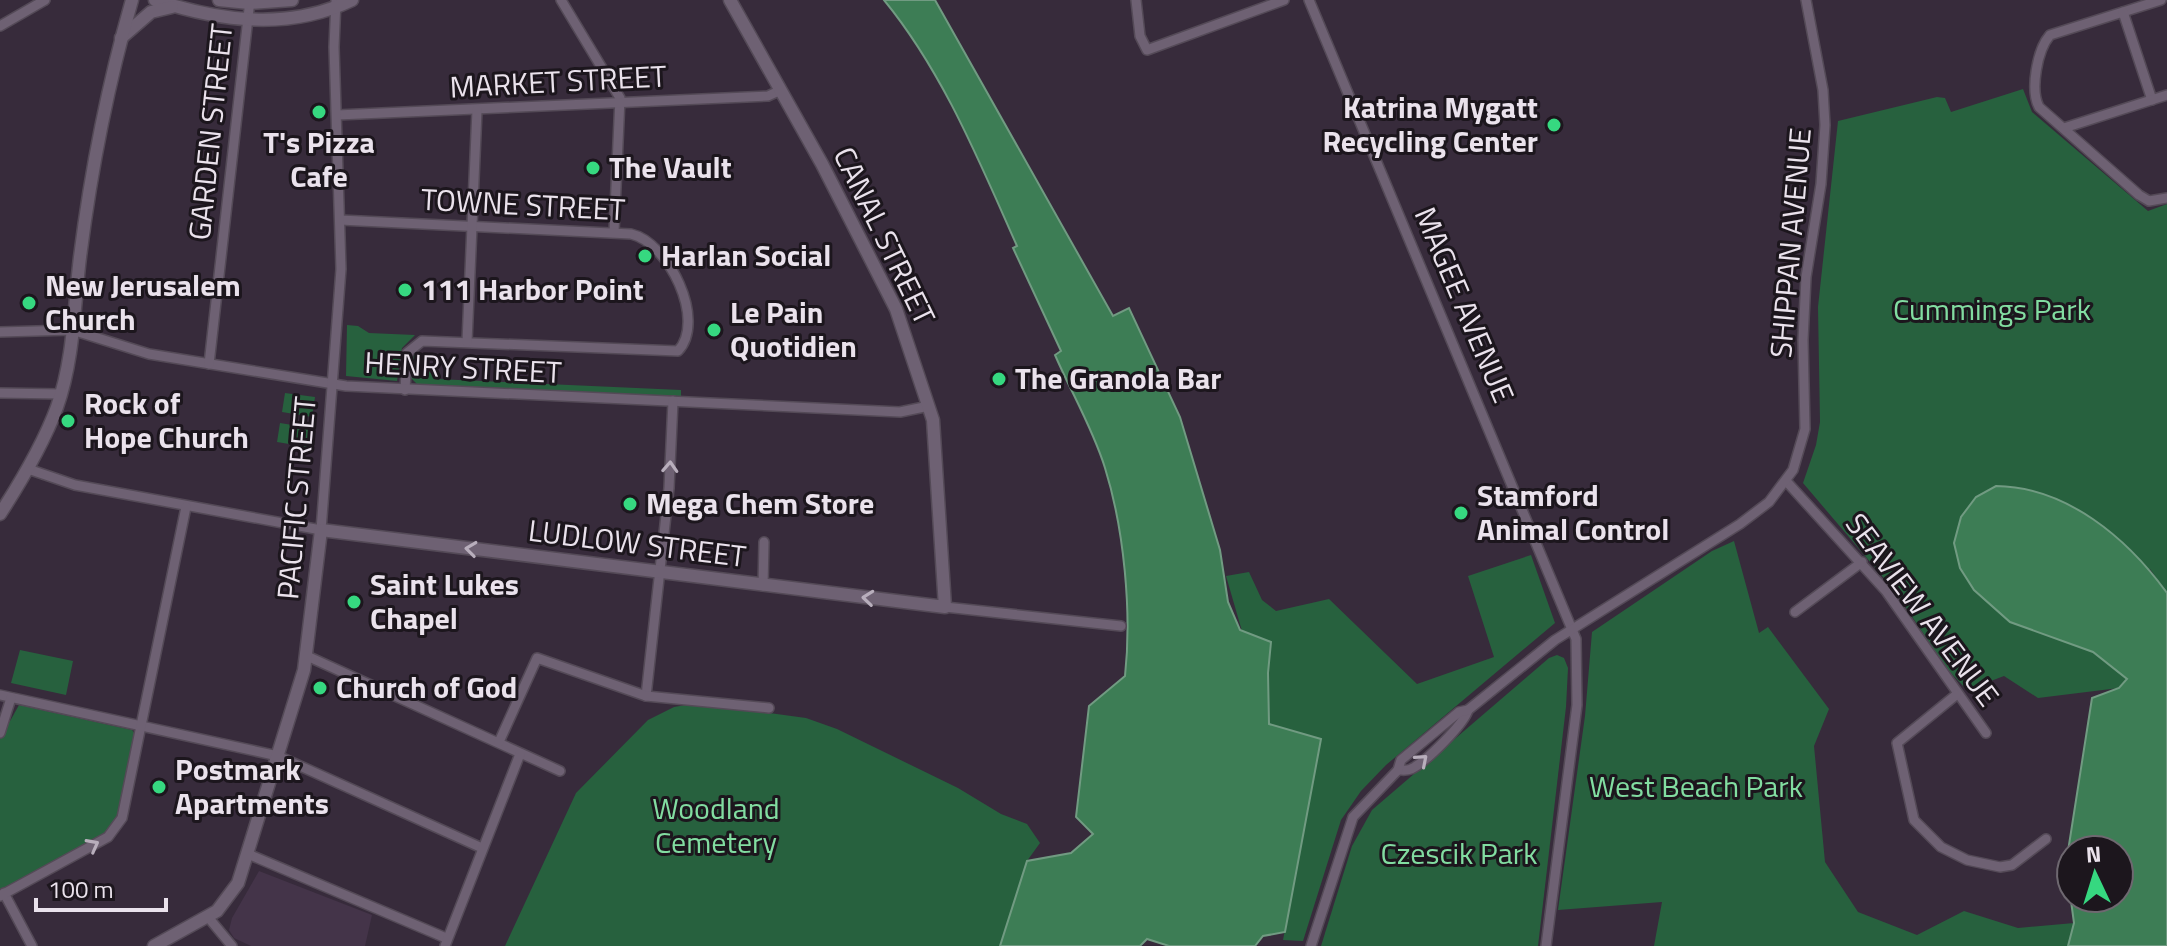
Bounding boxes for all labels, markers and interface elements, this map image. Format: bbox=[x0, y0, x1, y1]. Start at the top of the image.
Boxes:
street label: GARDEN STREET bbox=[176, 21, 244, 242]
street label: MARKET STREET bbox=[448, 52, 668, 110]
place label: Katrina Mygatt Recycling Center bbox=[1322, 84, 1538, 164]
marker: T's Pizza Cafe bbox=[310, 103, 328, 121]
marker: Katrina Mygatt Recycling Center bbox=[1545, 116, 1563, 134]
place label: T's Pizza Cafe bbox=[263, 119, 375, 199]
street label: SHIPPAN AVENUE bbox=[1757, 126, 1823, 360]
street label: CANAL STREET bbox=[822, 139, 948, 332]
place label: The Vault bbox=[609, 144, 732, 190]
marker: The Vault bbox=[584, 159, 602, 177]
street label: TOWNE STREET bbox=[420, 176, 627, 232]
street label: MAGEE AVENUE bbox=[1403, 200, 1527, 409]
place label: Harlan Social bbox=[661, 232, 831, 278]
marker: Harlan Social bbox=[636, 247, 654, 265]
place label: New Jerusalem Church bbox=[45, 262, 241, 342]
place label: 111 Harbor Point bbox=[421, 266, 644, 312]
marker: 111 Harbor Point bbox=[396, 281, 414, 299]
park label: Cummings Park bbox=[1893, 286, 2091, 332]
place label: Le Pain Quotidien bbox=[730, 289, 857, 369]
marker: New Jerusalem Church bbox=[20, 294, 38, 312]
marker: Le Pain Quotidien bbox=[705, 321, 723, 339]
street label: HENRY STREET bbox=[363, 339, 563, 395]
place label: The Granola Bar bbox=[1015, 355, 1221, 401]
marker: The Granola Bar bbox=[990, 370, 1008, 388]
place label: Rock of Hope Church bbox=[84, 380, 249, 460]
street label: PACIFIC STREET bbox=[264, 394, 328, 601]
marker: Rock of Hope Church bbox=[59, 412, 77, 430]
one-way arrow bbox=[662, 460, 679, 473]
place label: Stamford Animal Control bbox=[1477, 472, 1669, 552]
place label: Mega Chem Store bbox=[646, 480, 874, 526]
marker: Mega Chem Store bbox=[621, 495, 639, 513]
street label: SEAVIEW AVENUE bbox=[1835, 503, 2011, 716]
marker: Stamford Animal Control bbox=[1452, 504, 1470, 522]
street label: LUDLOW STREET bbox=[526, 507, 749, 579]
one-way arrow bbox=[464, 541, 477, 558]
place label: Saint Lukes Chapel bbox=[370, 561, 519, 641]
one-way arrow bbox=[861, 590, 874, 607]
marker: Saint Lukes Chapel bbox=[345, 593, 363, 611]
place label: Church of God bbox=[336, 664, 517, 710]
marker: Church of God bbox=[311, 679, 329, 697]
place label: Postmark Apartments bbox=[175, 746, 329, 826]
one-way arrow bbox=[1412, 755, 1427, 770]
park label: West Beach Park bbox=[1589, 763, 1803, 809]
marker: Postmark Apartments bbox=[150, 778, 168, 796]
park label: Woodland Cemetery bbox=[652, 785, 780, 865]
park label: Czescik Park bbox=[1380, 830, 1538, 876]
north arrow bbox=[2055, 834, 2135, 914]
text: N bbox=[2085, 837, 2102, 872]
one-way arrow bbox=[84, 839, 99, 855]
scale bar bbox=[36, 862, 166, 912]
text: 100 m bbox=[48, 871, 114, 907]

